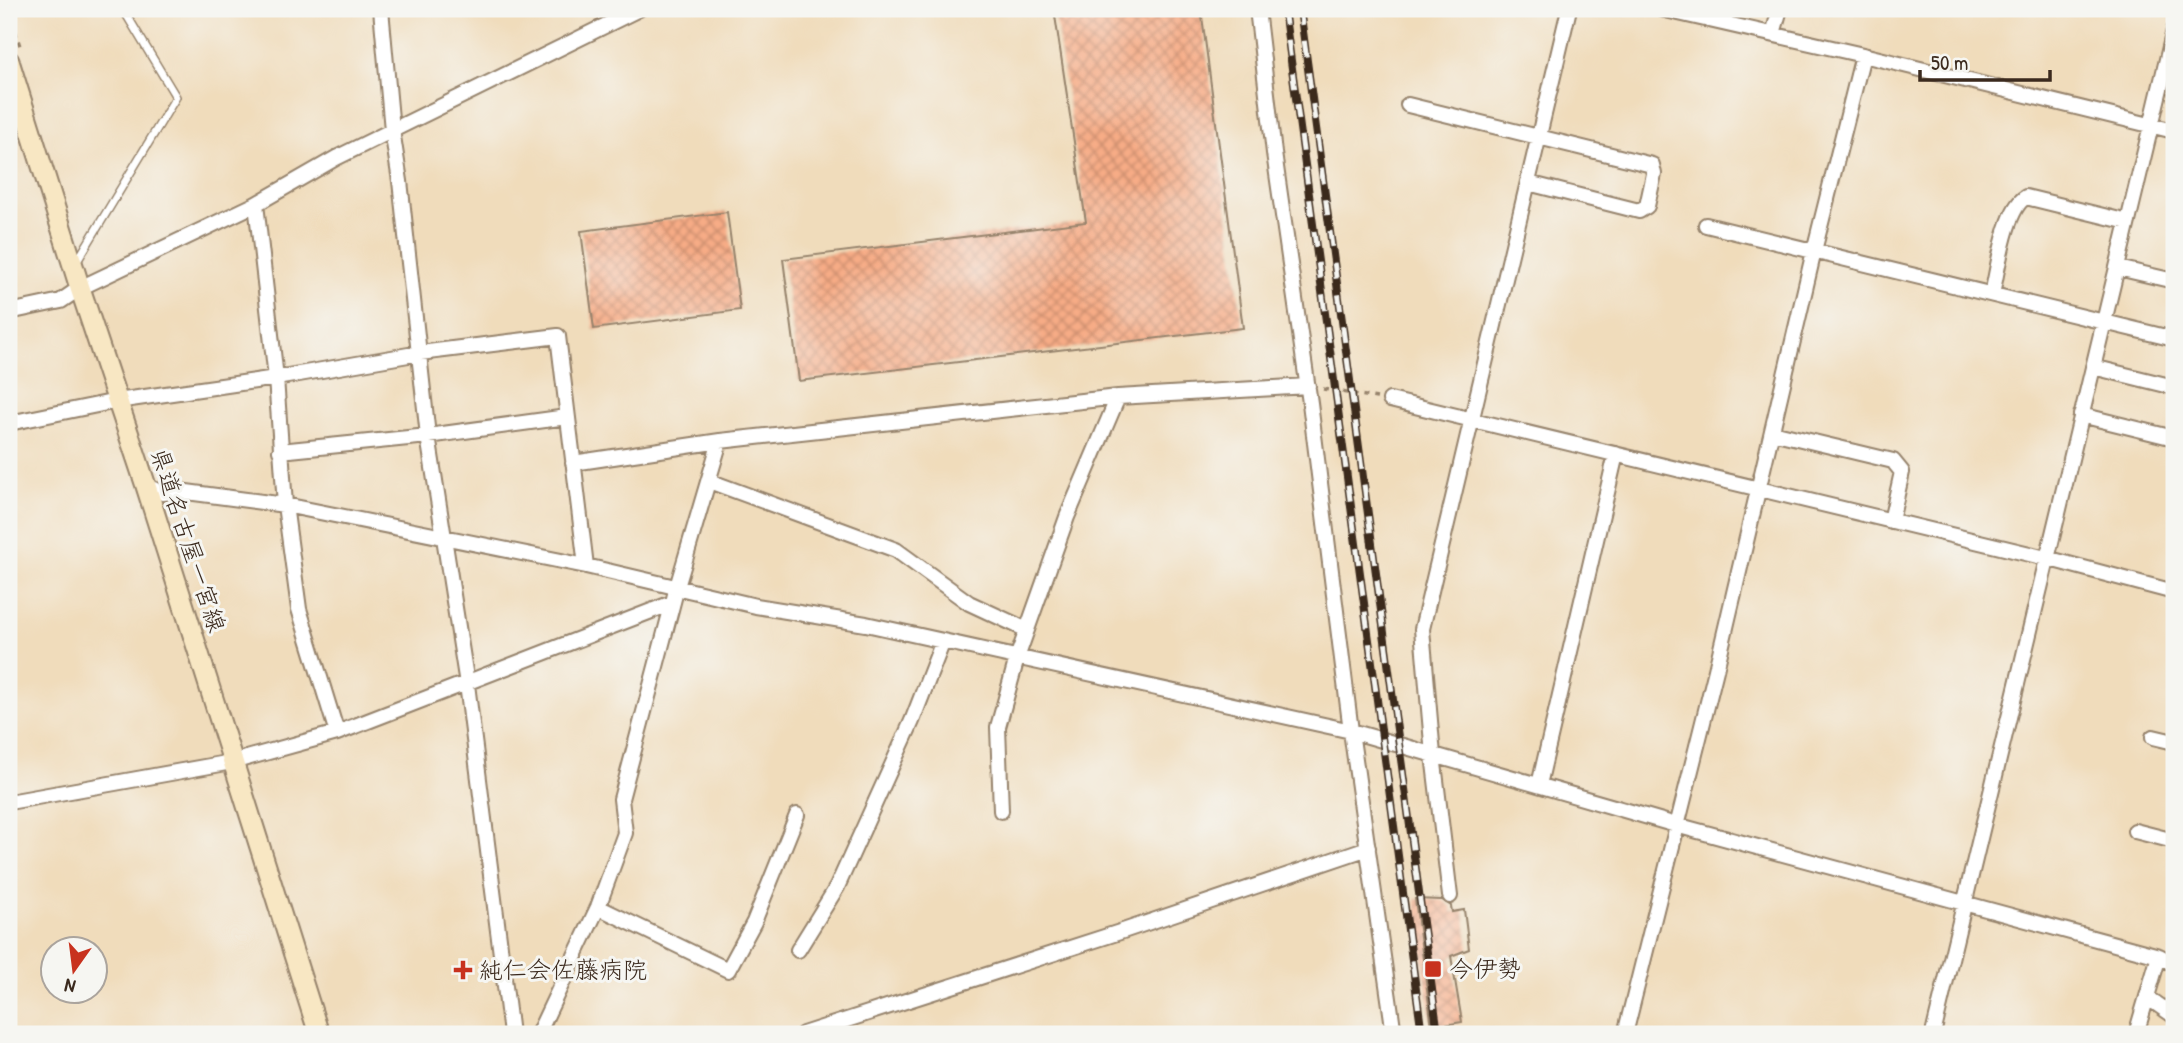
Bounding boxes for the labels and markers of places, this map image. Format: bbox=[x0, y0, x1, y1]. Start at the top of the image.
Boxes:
place label: 今伊勢 bbox=[1449, 952, 1521, 984]
place label: 純仁会佐藤病院 bbox=[479, 953, 647, 985]
marker: 今伊勢 bbox=[1423, 959, 1443, 979]
marker: 純仁会佐藤病院 bbox=[453, 960, 473, 980]

